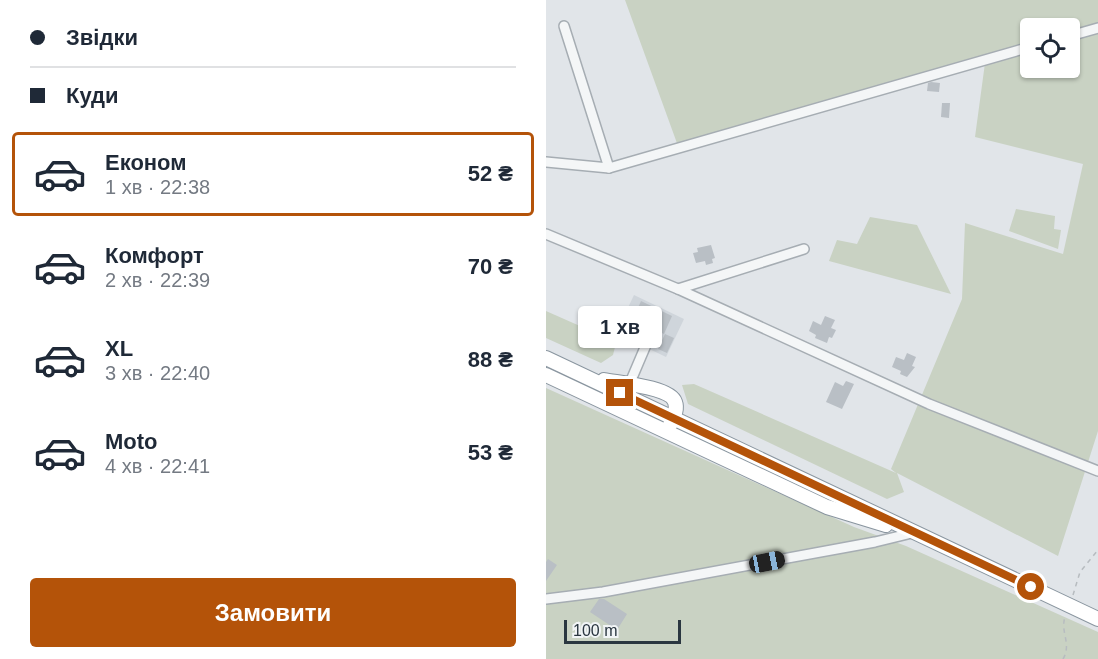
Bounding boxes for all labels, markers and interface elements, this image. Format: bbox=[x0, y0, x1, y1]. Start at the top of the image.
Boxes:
map controls bbox=[1020, 18, 1080, 78]
button: locate bbox=[1020, 18, 1080, 78]
text: Звідки bbox=[66, 25, 138, 50]
text: Куди bbox=[66, 83, 119, 108]
icon: car bbox=[33, 147, 87, 201]
text: Економ bbox=[105, 150, 187, 175]
text: 52 ₴ bbox=[468, 161, 513, 186]
text: 1 хв · 22:38 bbox=[105, 176, 210, 198]
icon: car bbox=[33, 240, 87, 294]
text: Комфорт bbox=[105, 243, 204, 268]
text: 70 ₴ bbox=[468, 254, 513, 279]
text: 2 хв · 22:39 bbox=[105, 269, 210, 291]
callout: 1 хв bbox=[578, 306, 662, 348]
text: 1 хв bbox=[600, 316, 640, 338]
icon: car bbox=[33, 333, 87, 387]
text: XL bbox=[105, 336, 133, 361]
text: 88 ₴ bbox=[468, 347, 513, 372]
text: 3 хв · 22:40 bbox=[105, 362, 210, 384]
route end bbox=[606, 379, 633, 406]
icon: car bbox=[33, 426, 87, 480]
text: Moto bbox=[105, 429, 158, 454]
text: 53 ₴ bbox=[468, 440, 513, 465]
text: 4 хв · 22:41 bbox=[105, 455, 210, 477]
car bbox=[748, 550, 786, 574]
route start bbox=[1017, 573, 1044, 600]
button: Замовити bbox=[30, 578, 516, 647]
scale bar bbox=[564, 617, 681, 644]
text: 100 m bbox=[573, 622, 617, 639]

